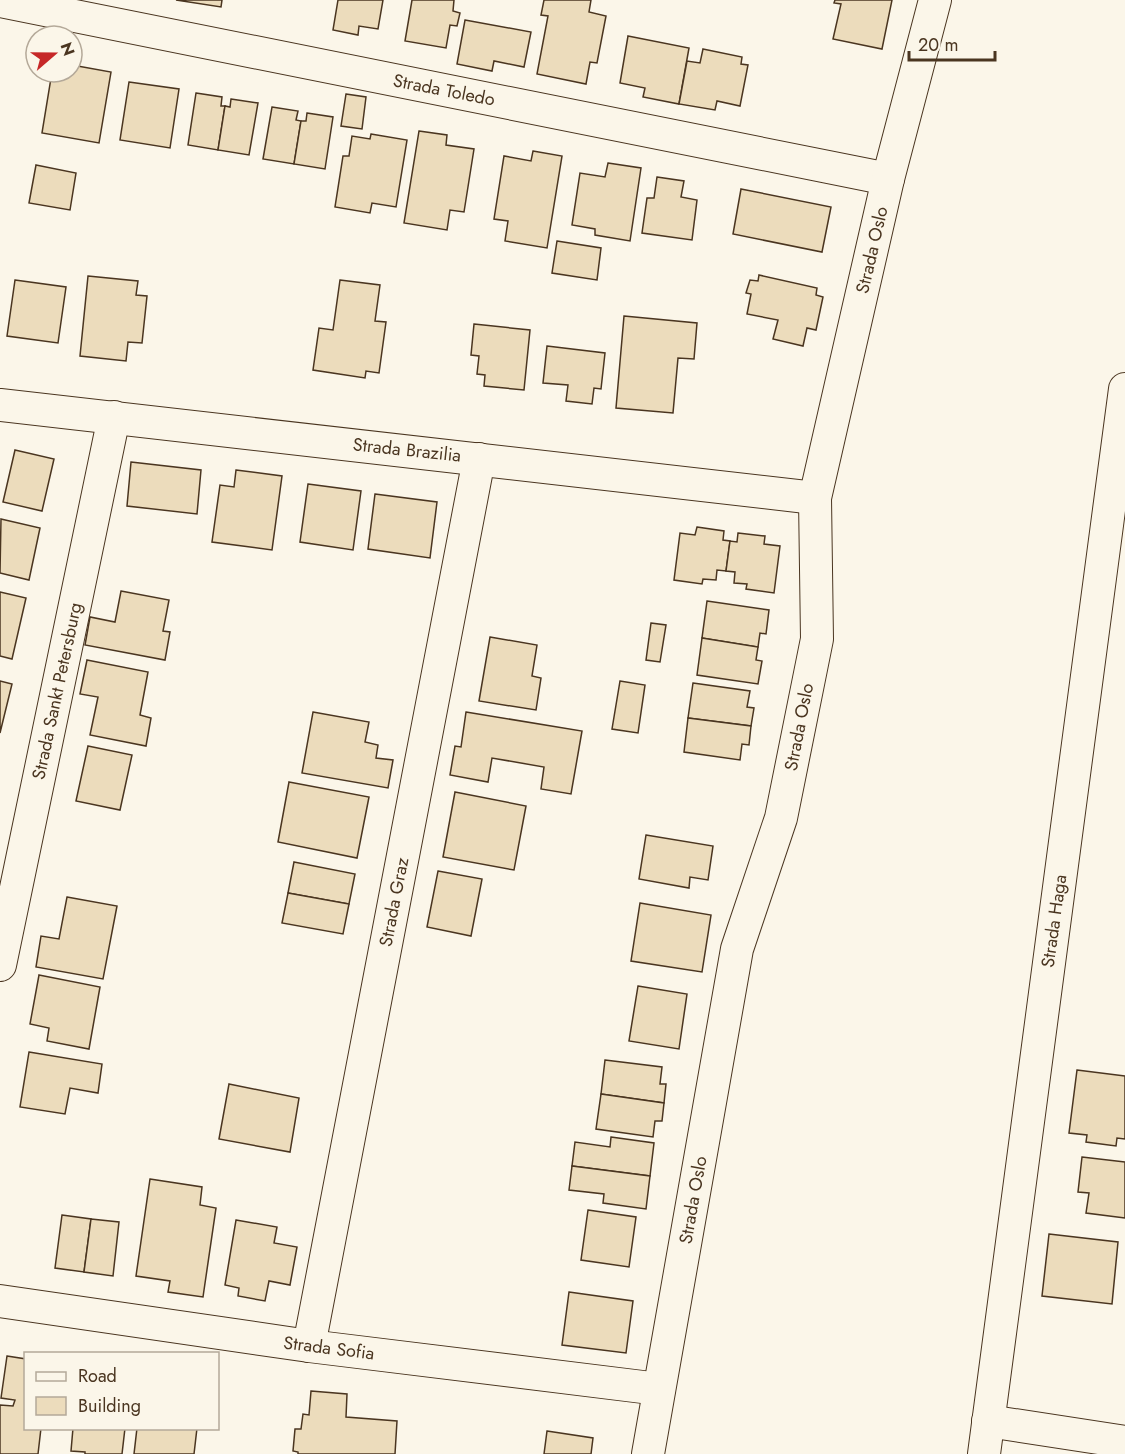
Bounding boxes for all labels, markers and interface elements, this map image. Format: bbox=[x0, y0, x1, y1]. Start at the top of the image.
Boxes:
north arrow bbox=[24, 24, 84, 84]
scale bar bbox=[909, 24, 994, 62]
text: 20 m bbox=[918, 32, 958, 58]
text: N bbox=[55, 39, 81, 59]
street label: Strada Toledo bbox=[391, 67, 497, 113]
street label: Strada Oslo bbox=[849, 204, 895, 296]
street label: Strada Brazilia bbox=[352, 431, 462, 469]
street label: Strada Sankt Petersburg bbox=[26, 600, 88, 782]
street label: Strada Oslo bbox=[778, 681, 820, 773]
street label: Strada Graz bbox=[373, 854, 416, 949]
street label: Strada Haga bbox=[1035, 873, 1073, 969]
street label: Strada Oslo bbox=[672, 1154, 714, 1246]
street label: Strada Sofia bbox=[282, 1330, 376, 1366]
legend bbox=[24, 1352, 219, 1430]
text: Road bbox=[78, 1363, 117, 1389]
text: Building bbox=[78, 1393, 141, 1419]

